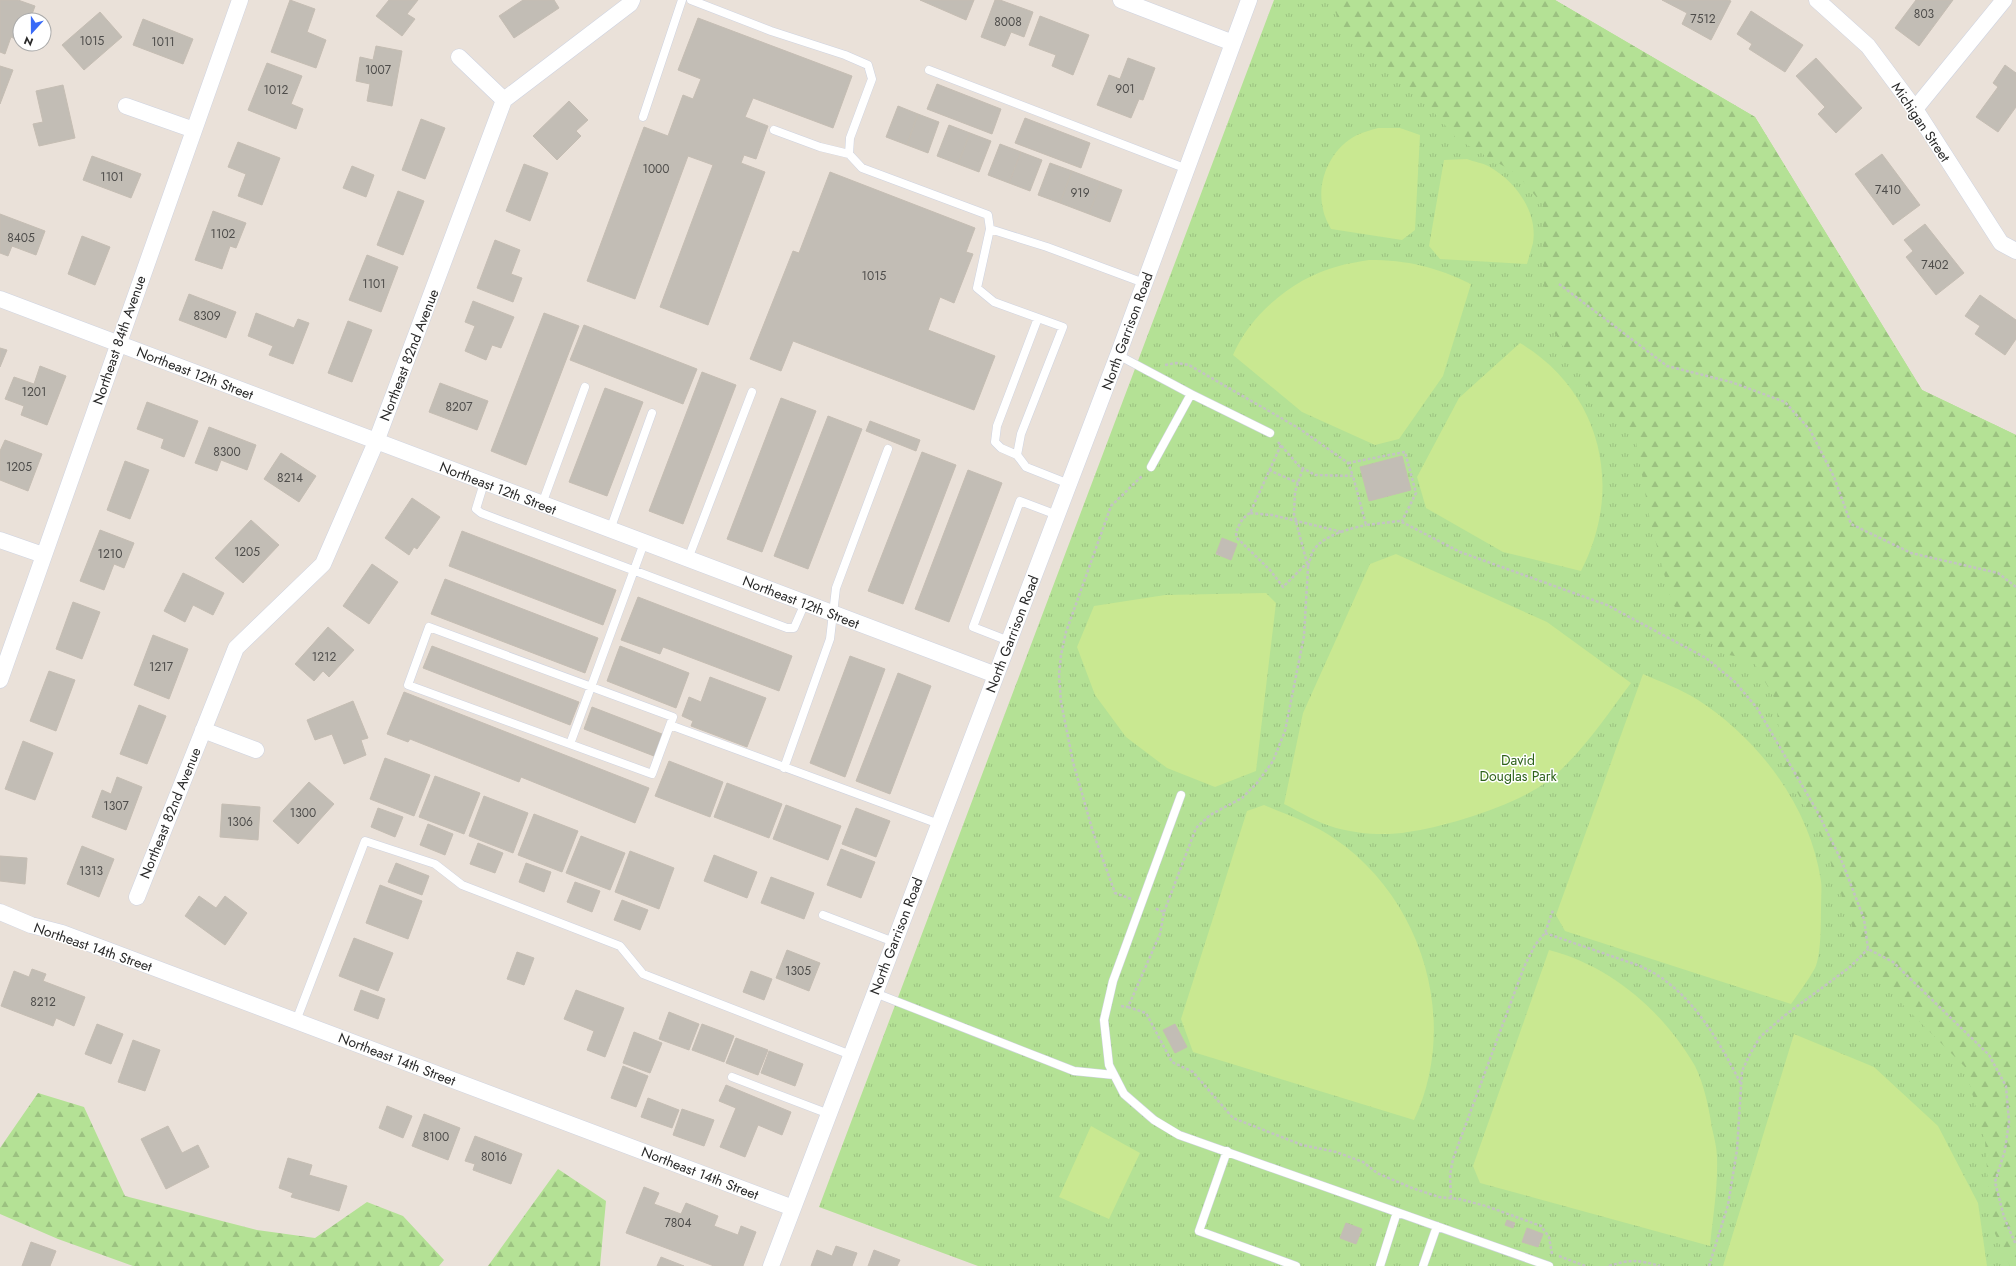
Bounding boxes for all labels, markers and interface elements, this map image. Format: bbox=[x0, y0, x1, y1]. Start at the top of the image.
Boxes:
house number: 803 bbox=[1914, 5, 1935, 23]
house number: 7512 bbox=[1690, 10, 1716, 28]
north arrow bbox=[12, 12, 52, 52]
house number: 8008 bbox=[994, 13, 1022, 31]
text: N bbox=[21, 32, 35, 50]
house number: 1015 bbox=[80, 32, 105, 50]
house number: 1011 bbox=[151, 33, 175, 51]
house number: 1007 bbox=[365, 61, 392, 79]
street label: Michigan Street bbox=[1887, 78, 1955, 166]
house number: 901 bbox=[1115, 80, 1135, 98]
house number: 1012 bbox=[264, 81, 289, 99]
house number: 1000 bbox=[642, 160, 670, 178]
house number: 1101 bbox=[100, 168, 124, 186]
house number: 7410 bbox=[1875, 181, 1901, 199]
house number: 919 bbox=[1070, 184, 1090, 202]
house number: 1102 bbox=[211, 225, 236, 243]
house number: 8405 bbox=[7, 229, 35, 247]
house number: 7402 bbox=[1921, 256, 1949, 274]
house number: 1015 bbox=[862, 267, 887, 285]
street label: North Garrison Road bbox=[1096, 269, 1158, 393]
street label: Northeast 84th Avenue bbox=[87, 273, 151, 407]
house number: 1101 bbox=[362, 275, 386, 293]
street label: Northeast 82nd Avenue bbox=[375, 286, 443, 424]
house number: 8309 bbox=[193, 307, 221, 325]
street label: Northeast 12th Street bbox=[134, 341, 257, 405]
house number: 1201 bbox=[22, 383, 46, 401]
house number: 8207 bbox=[446, 398, 473, 416]
house number: 8300 bbox=[213, 443, 241, 461]
street label: Northeast 12th Street bbox=[437, 456, 560, 520]
house number: 1205 bbox=[6, 458, 32, 476]
house number: 8214 bbox=[277, 469, 303, 487]
house number: 1205 bbox=[234, 543, 260, 561]
house number: 1210 bbox=[98, 545, 122, 563]
street label: Northeast 12th Street bbox=[740, 570, 863, 634]
street label: North Garrison Road bbox=[980, 572, 1044, 696]
house number: 1212 bbox=[312, 648, 336, 666]
house number: 1217 bbox=[149, 658, 174, 676]
street label: Northeast 82nd Avenue bbox=[135, 744, 205, 882]
park label: David Douglas Park bbox=[1479, 750, 1557, 786]
house number: 1307 bbox=[103, 797, 129, 815]
house number: 1300 bbox=[290, 804, 316, 822]
house number: 1306 bbox=[227, 813, 253, 831]
house number: 1313 bbox=[79, 862, 103, 880]
street label: North Garrison Road bbox=[864, 874, 928, 998]
street label: Northeast 14th Street bbox=[31, 917, 155, 977]
house number: 1305 bbox=[785, 962, 811, 980]
house number: 8212 bbox=[30, 993, 56, 1011]
street label: Northeast 14th Street bbox=[336, 1027, 459, 1091]
house number: 8100 bbox=[423, 1128, 449, 1146]
street label: Northeast 14th Street bbox=[639, 1141, 762, 1205]
house number: 8016 bbox=[481, 1148, 507, 1166]
house number: 7804 bbox=[664, 1214, 692, 1232]

